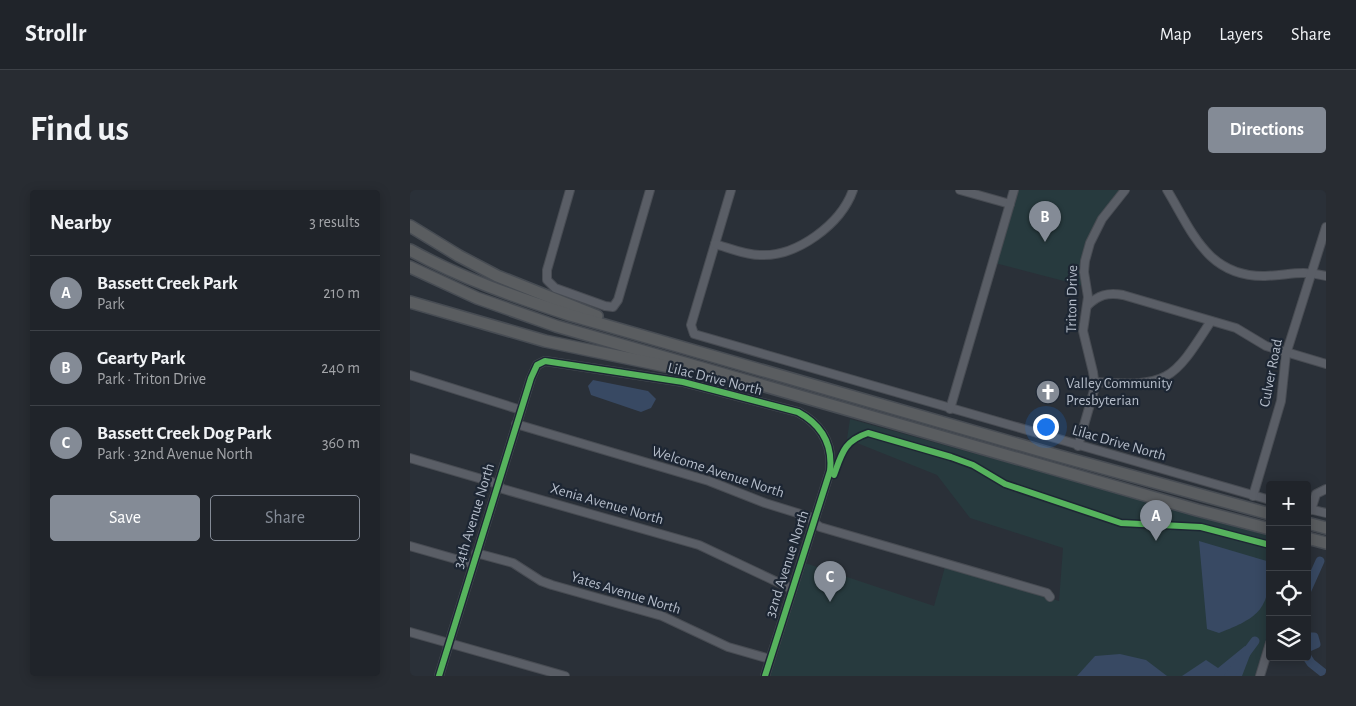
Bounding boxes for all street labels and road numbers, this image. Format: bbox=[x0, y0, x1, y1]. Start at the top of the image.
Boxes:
street label: Triton Drive bbox=[1064, 265, 1080, 333]
street label: Culver Road bbox=[1257, 337, 1285, 408]
street label: Lilac Drive North bbox=[666, 360, 764, 398]
street label: Lilac Drive North bbox=[1070, 422, 1168, 464]
street label: Welcome Avenue North bbox=[650, 443, 786, 501]
street label: 34th Avenue North bbox=[451, 462, 497, 570]
street label: Xenia Avenue North bbox=[549, 481, 665, 527]
street label: 32nd Avenue North bbox=[763, 509, 811, 619]
street label: Yates Avenue North bbox=[569, 569, 683, 617]

